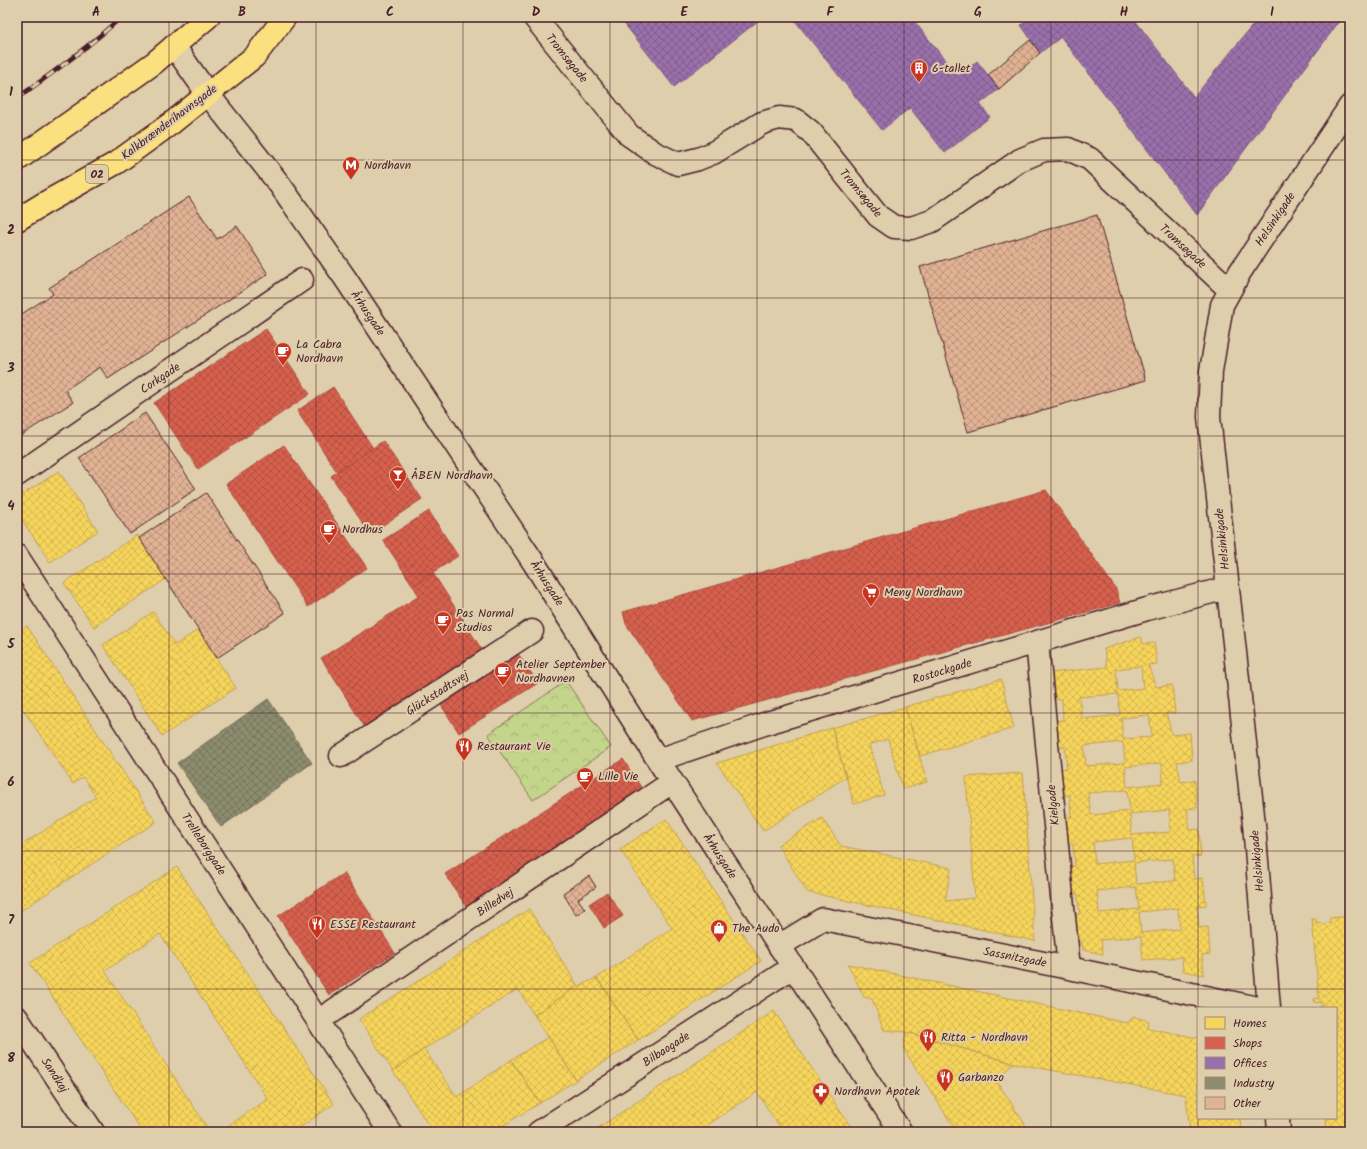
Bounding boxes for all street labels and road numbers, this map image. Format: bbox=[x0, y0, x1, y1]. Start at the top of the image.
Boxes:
street label: Tromsøgade bbox=[541, 30, 593, 88]
street label: Kalkbrænderihavnsgade bbox=[117, 79, 222, 165]
road number: O2 bbox=[86, 165, 108, 183]
street label: Tromsøgade bbox=[834, 165, 887, 222]
street label: Helsinkigade bbox=[1250, 188, 1301, 250]
street label: Tromsøgade bbox=[1155, 219, 1211, 274]
street label: Århusgade bbox=[345, 287, 390, 340]
street label: Corkgade bbox=[136, 358, 185, 399]
street label: Helsinkigade bbox=[1210, 507, 1235, 571]
street label: Århusgade bbox=[525, 557, 569, 610]
street label: Rostockgade bbox=[910, 653, 975, 690]
street label: Glückstadtsvej bbox=[402, 665, 473, 721]
street label: Kielgade bbox=[1042, 783, 1065, 826]
street label: Trelleborggade bbox=[176, 809, 231, 880]
street label: Helsinkigade bbox=[1245, 829, 1270, 893]
street label: Århusgade bbox=[698, 830, 742, 883]
street label: Billedvej bbox=[473, 882, 518, 922]
street label: Sassnitzgade bbox=[982, 942, 1049, 973]
street label: Bilbaogade bbox=[639, 1027, 694, 1072]
street label: Sandkaj bbox=[36, 1054, 74, 1097]

